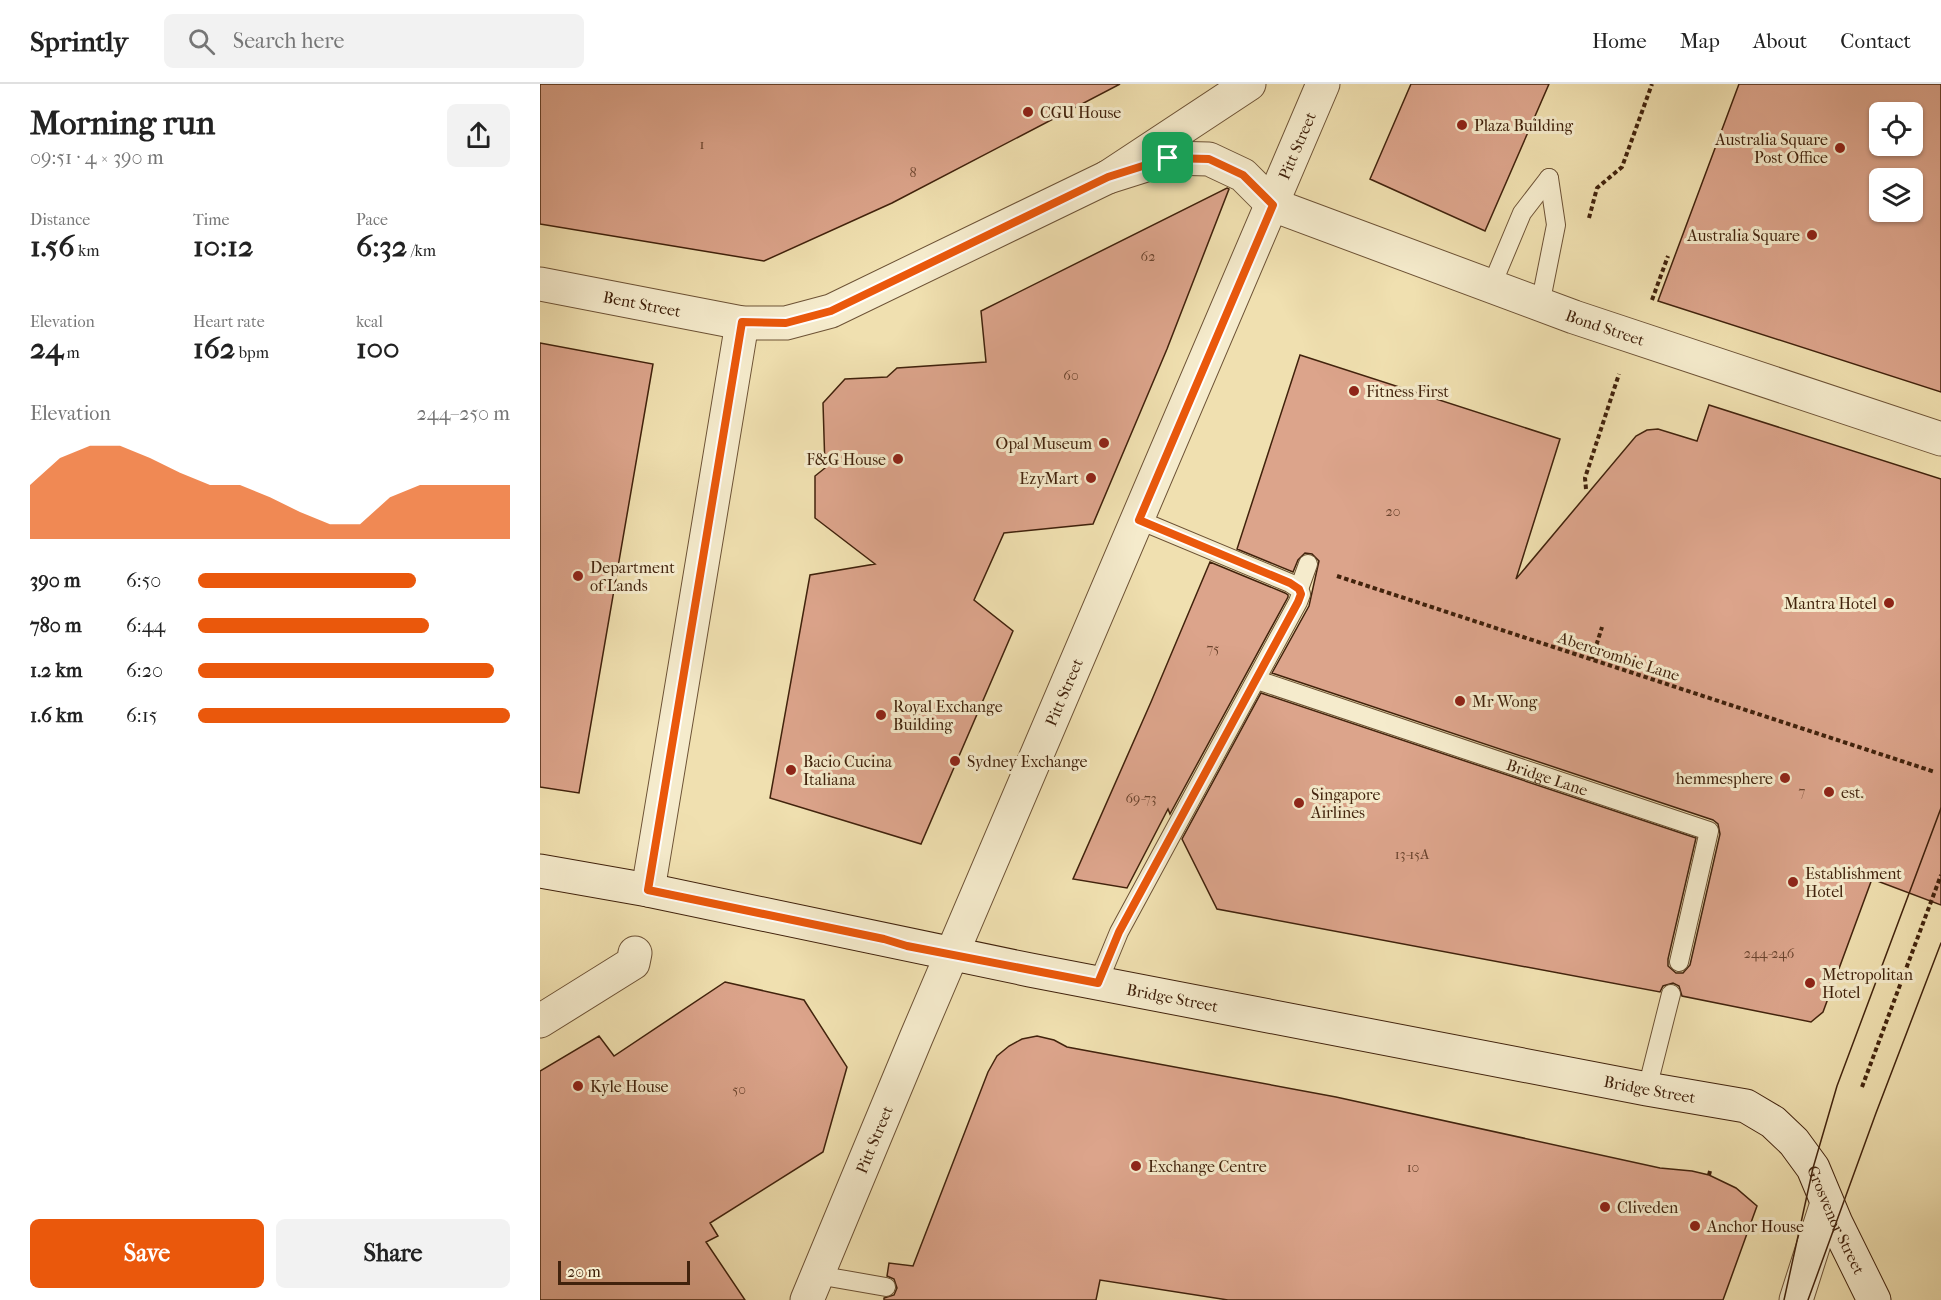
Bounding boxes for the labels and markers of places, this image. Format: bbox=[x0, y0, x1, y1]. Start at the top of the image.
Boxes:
place label: CGU House bbox=[1040, 103, 1121, 122]
marker: CGU House bbox=[1021, 105, 1035, 119]
place label: Plaza Building bbox=[1474, 116, 1574, 135]
marker: Plaza Building bbox=[1455, 118, 1469, 132]
place label: Australia Square Post Office bbox=[1714, 130, 1828, 167]
pin bbox=[1142, 132, 1193, 183]
marker: Australia Square Post Office bbox=[1833, 141, 1847, 155]
place label: Australia Square bbox=[1686, 226, 1800, 245]
marker: Australia Square bbox=[1805, 228, 1819, 242]
place label: Fitness First bbox=[1366, 382, 1449, 401]
marker: Fitness First bbox=[1347, 384, 1361, 398]
place label: Opal Museum bbox=[996, 434, 1093, 453]
marker: Opal Museum bbox=[1097, 436, 1111, 450]
place label: F&G House bbox=[806, 450, 886, 469]
marker: F&G House bbox=[891, 452, 905, 466]
place label: EzyMart bbox=[1019, 469, 1079, 488]
marker: EzyMart bbox=[1084, 471, 1098, 485]
place label: Department of Lands bbox=[590, 558, 675, 595]
marker: Department of Lands bbox=[571, 569, 585, 583]
place label: Mantra Hotel bbox=[1784, 594, 1878, 613]
marker: Mantra Hotel bbox=[1882, 596, 1896, 610]
place label: Mr Wong bbox=[1472, 692, 1538, 711]
marker: Mr Wong bbox=[1453, 694, 1467, 708]
place label: Royal Exchange Building bbox=[893, 697, 1003, 734]
marker: Royal Exchange Building bbox=[874, 708, 888, 722]
place label: Bacio Cucina Italiana bbox=[803, 752, 893, 789]
place label: Sydney Exchange bbox=[967, 752, 1088, 771]
marker: Sydney Exchange bbox=[948, 754, 962, 768]
marker: Bacio Cucina Italiana bbox=[784, 763, 798, 777]
place label: hemmesphere bbox=[1676, 769, 1773, 788]
marker: hemmesphere bbox=[1778, 771, 1792, 785]
place label: est. bbox=[1841, 783, 1864, 802]
place label: Singapore Airlines bbox=[1310, 785, 1381, 822]
marker: est. bbox=[1822, 785, 1836, 799]
marker: Singapore Airlines bbox=[1292, 796, 1306, 810]
place label: Establishment Hotel bbox=[1805, 864, 1902, 901]
marker: Establishment Hotel bbox=[1786, 875, 1800, 889]
place label: Metropolitan Hotel bbox=[1822, 965, 1914, 1002]
marker: Metropolitan Hotel bbox=[1803, 976, 1817, 990]
place label: Kyle House bbox=[590, 1077, 669, 1096]
marker: Kyle House bbox=[571, 1079, 585, 1093]
place label: Exchange Centre bbox=[1148, 1157, 1267, 1176]
marker: Exchange Centre bbox=[1129, 1159, 1143, 1173]
place label: Cliveden bbox=[1617, 1198, 1679, 1217]
marker: Cliveden bbox=[1598, 1200, 1612, 1214]
place label: Anchor House bbox=[1706, 1217, 1804, 1236]
marker: Anchor House bbox=[1688, 1219, 1702, 1233]

